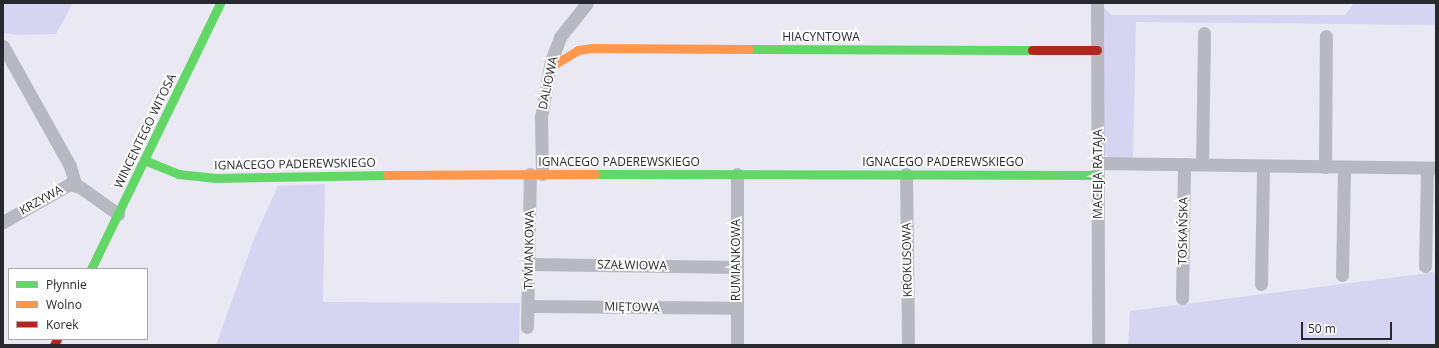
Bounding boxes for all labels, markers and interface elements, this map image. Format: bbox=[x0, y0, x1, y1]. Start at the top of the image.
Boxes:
street label: HIACYNTOWA bbox=[782, 30, 860, 44]
street label: DALIOWA bbox=[535, 55, 561, 111]
street label: WINCENTEGO WITOSA bbox=[111, 71, 179, 191]
street label: MACIEJA RATAJA bbox=[1091, 129, 1105, 219]
street label: IGNACEGO PADEREWSKIEGO bbox=[214, 155, 376, 173]
street label: IGNACEGO PADEREWSKIEGO bbox=[538, 155, 700, 169]
street label: IGNACEGO PADEREWSKIEGO bbox=[862, 155, 1024, 169]
street label: KRZYWA bbox=[17, 182, 65, 218]
street label: TOSKAŃSKA bbox=[1175, 197, 1191, 265]
street label: TYMIANKOWA bbox=[521, 210, 537, 290]
street label: RUMIANKOWA bbox=[729, 219, 743, 301]
street label: KROKUSOWA bbox=[899, 222, 915, 298]
street label: SZAŁWIOWA bbox=[597, 257, 667, 273]
legend bbox=[8, 268, 148, 340]
text: Płynnie bbox=[46, 276, 87, 293]
text: Wolno bbox=[46, 296, 82, 313]
street label: MIĘTOWA bbox=[604, 299, 660, 315]
scale bar bbox=[1303, 314, 1394, 340]
text: Korek bbox=[46, 316, 79, 333]
text: 50 m bbox=[1308, 320, 1336, 337]

